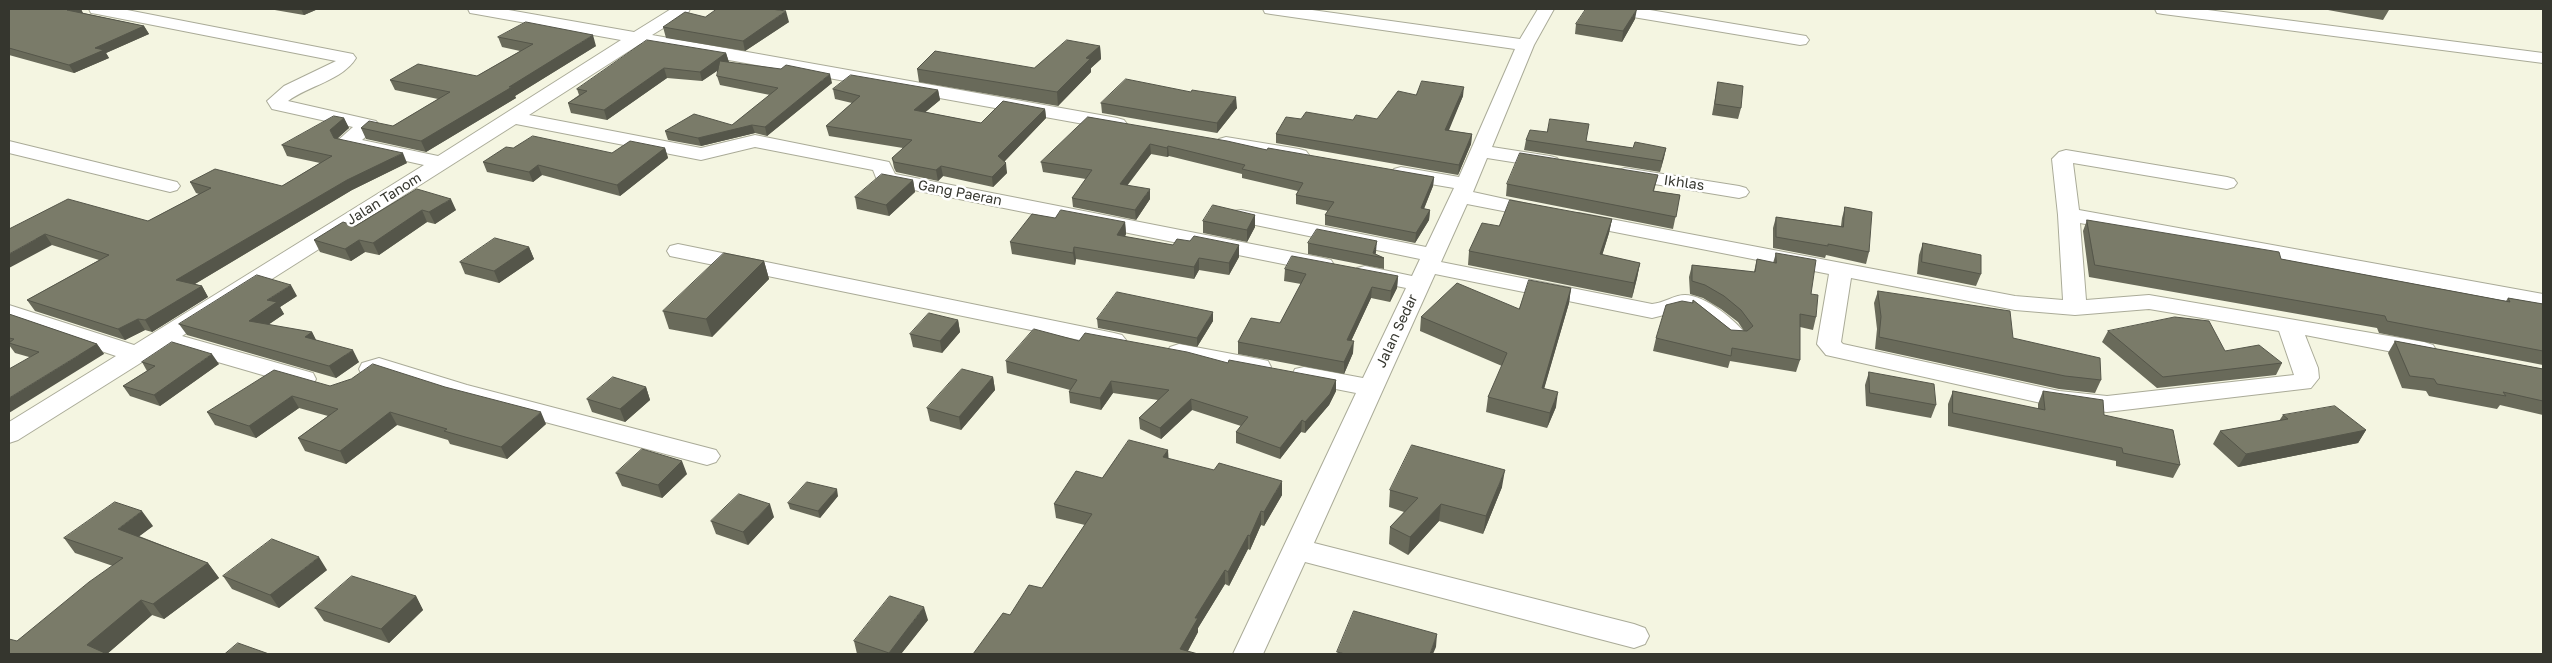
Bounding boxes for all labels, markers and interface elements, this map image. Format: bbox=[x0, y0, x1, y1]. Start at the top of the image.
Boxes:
street label: Jalan Tanom bbox=[344, 169, 424, 229]
street label: Ikhlas bbox=[1663, 172, 1705, 194]
street label: Gang Paeran bbox=[916, 177, 1004, 209]
street label: Jalan Sedar bbox=[1373, 292, 1421, 370]

